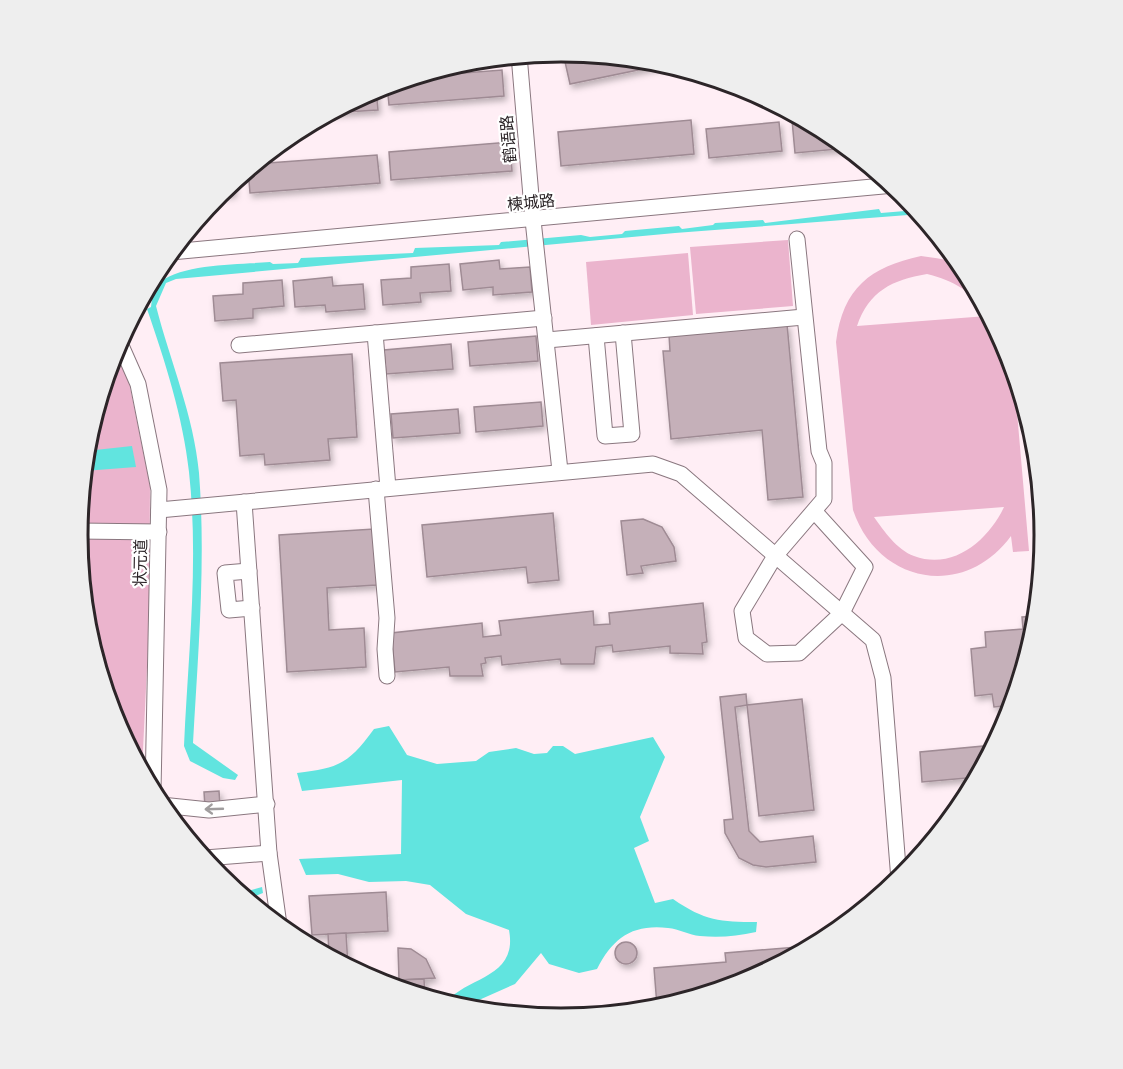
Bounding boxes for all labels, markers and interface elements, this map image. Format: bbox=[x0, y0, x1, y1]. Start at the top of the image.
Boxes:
street label: 鹤语路 bbox=[497, 114, 519, 164]
street label: 楝城路 bbox=[506, 191, 556, 213]
street label: 状元道 bbox=[131, 539, 149, 587]
one-way arrow bbox=[204, 803, 224, 814]

